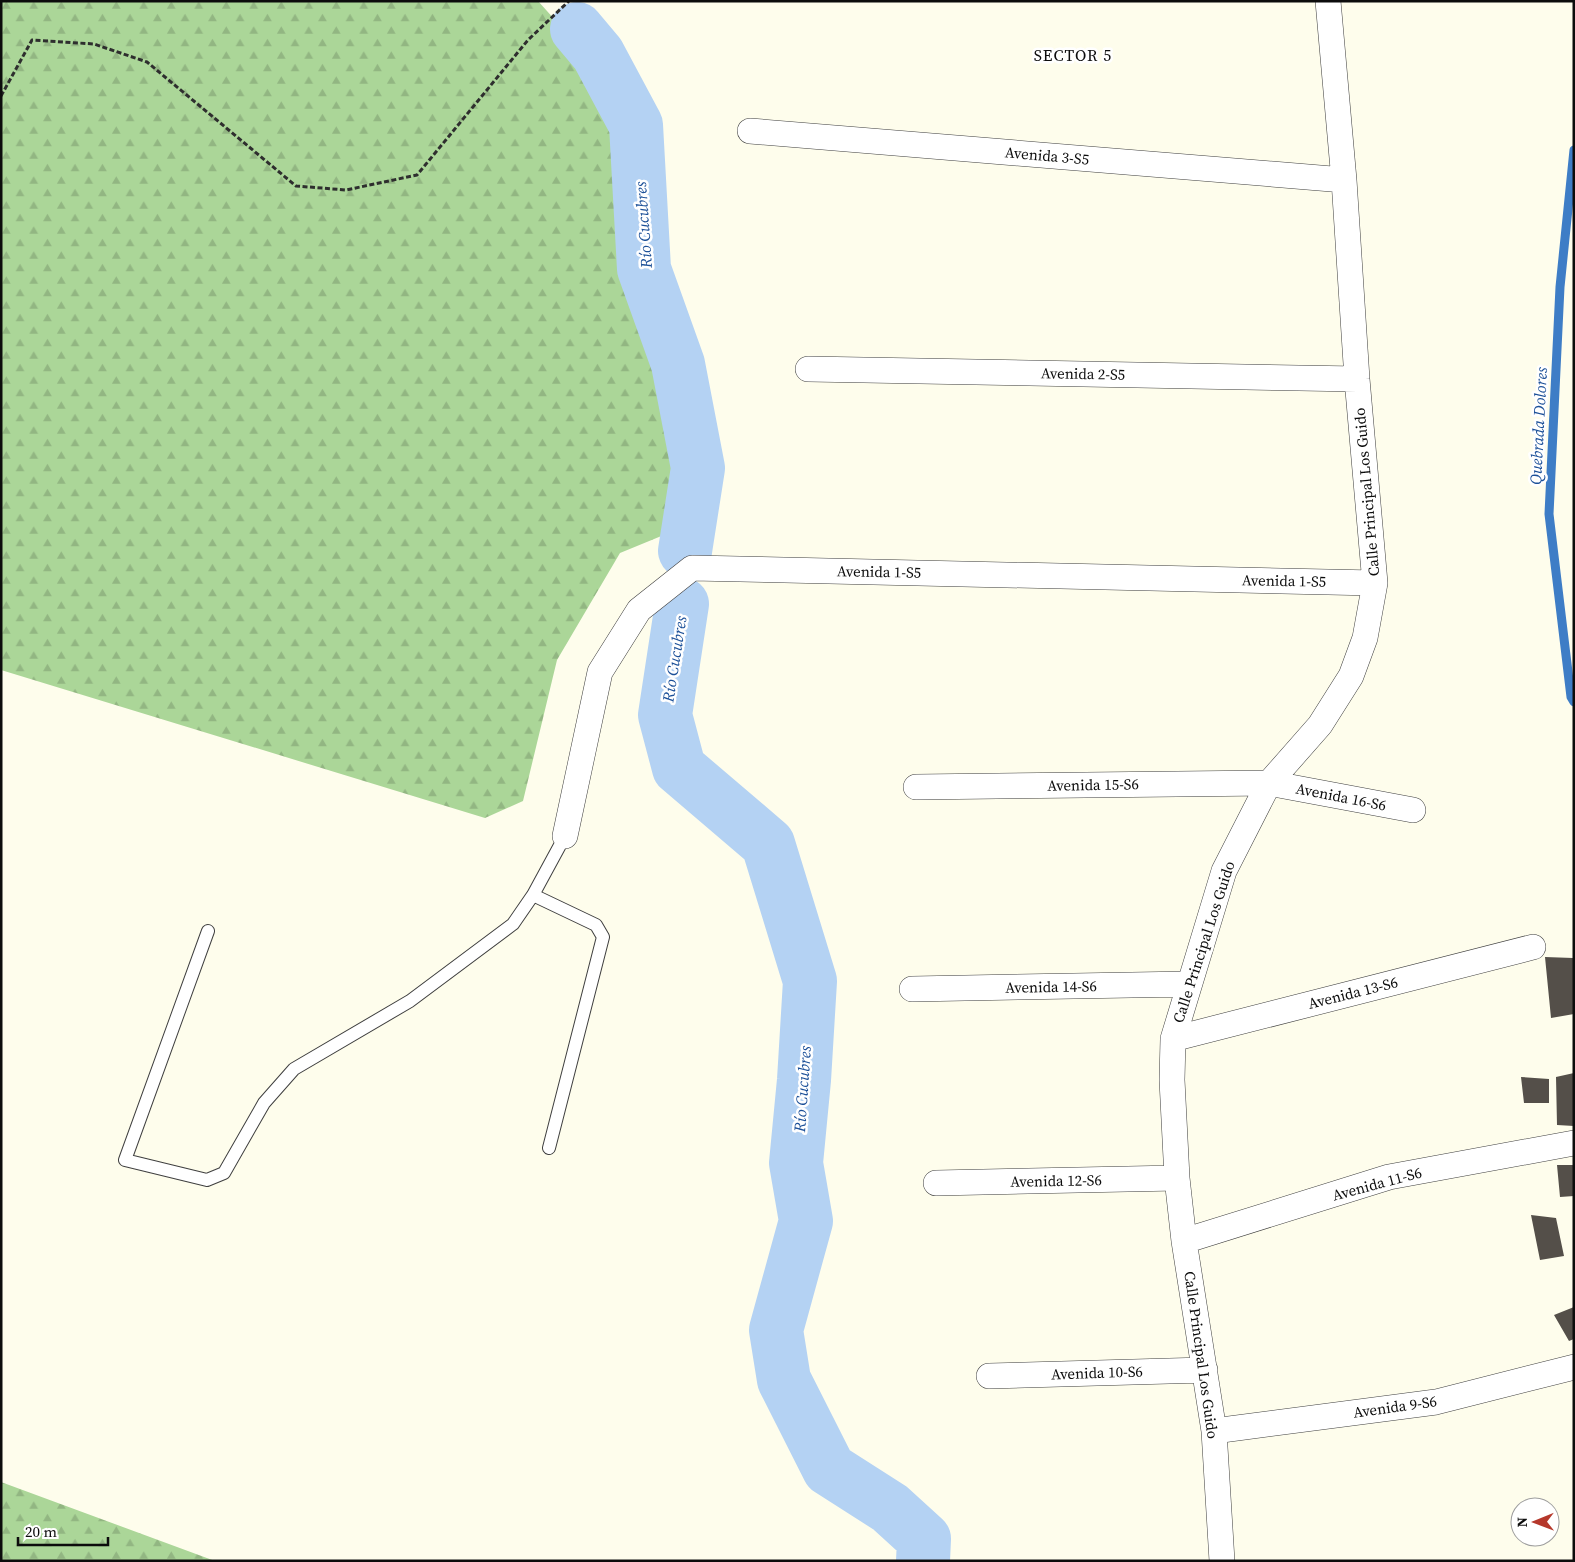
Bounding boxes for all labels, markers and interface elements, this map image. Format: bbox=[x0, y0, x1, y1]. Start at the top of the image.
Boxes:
district label: SECTOR 5 bbox=[1034, 44, 1112, 66]
street label: Avenida 3-S5 bbox=[1004, 141, 1090, 170]
water label: Río Cucubres bbox=[629, 181, 657, 270]
street label: Avenida 2-S5 bbox=[1041, 362, 1125, 385]
water label: Quebrada Dolores bbox=[1524, 366, 1552, 485]
street label: Calle Principal Los Guido bbox=[1349, 407, 1384, 577]
street label: Avenida 1-S5 bbox=[837, 560, 921, 583]
street label: Avenida 1-S5 bbox=[1242, 569, 1326, 592]
water label: Río Cucubres bbox=[656, 614, 692, 704]
street label: Avenida 15-S6 bbox=[1047, 773, 1139, 796]
street label: Avenida 16-S6 bbox=[1294, 777, 1388, 816]
street label: Calle Principal Los Guido bbox=[1167, 858, 1240, 1026]
street label: Avenida 13-S6 bbox=[1306, 971, 1400, 1014]
street label: Avenida 14-S6 bbox=[1005, 975, 1097, 998]
water label: Río Cucubres bbox=[788, 1045, 816, 1134]
street label: Avenida 11-S6 bbox=[1330, 1161, 1424, 1206]
street label: Avenida 12-S6 bbox=[1010, 1169, 1102, 1192]
street label: Calle Principal Los Guido bbox=[1179, 1270, 1224, 1440]
street label: Avenida 10-S6 bbox=[1051, 1360, 1143, 1385]
street label: Avenida 9-S6 bbox=[1352, 1390, 1438, 1423]
north arrow bbox=[1510, 1497, 1560, 1547]
scale bar bbox=[18, 1514, 108, 1546]
text: N bbox=[1512, 1517, 1532, 1528]
text: 20 m bbox=[25, 1521, 57, 1542]

